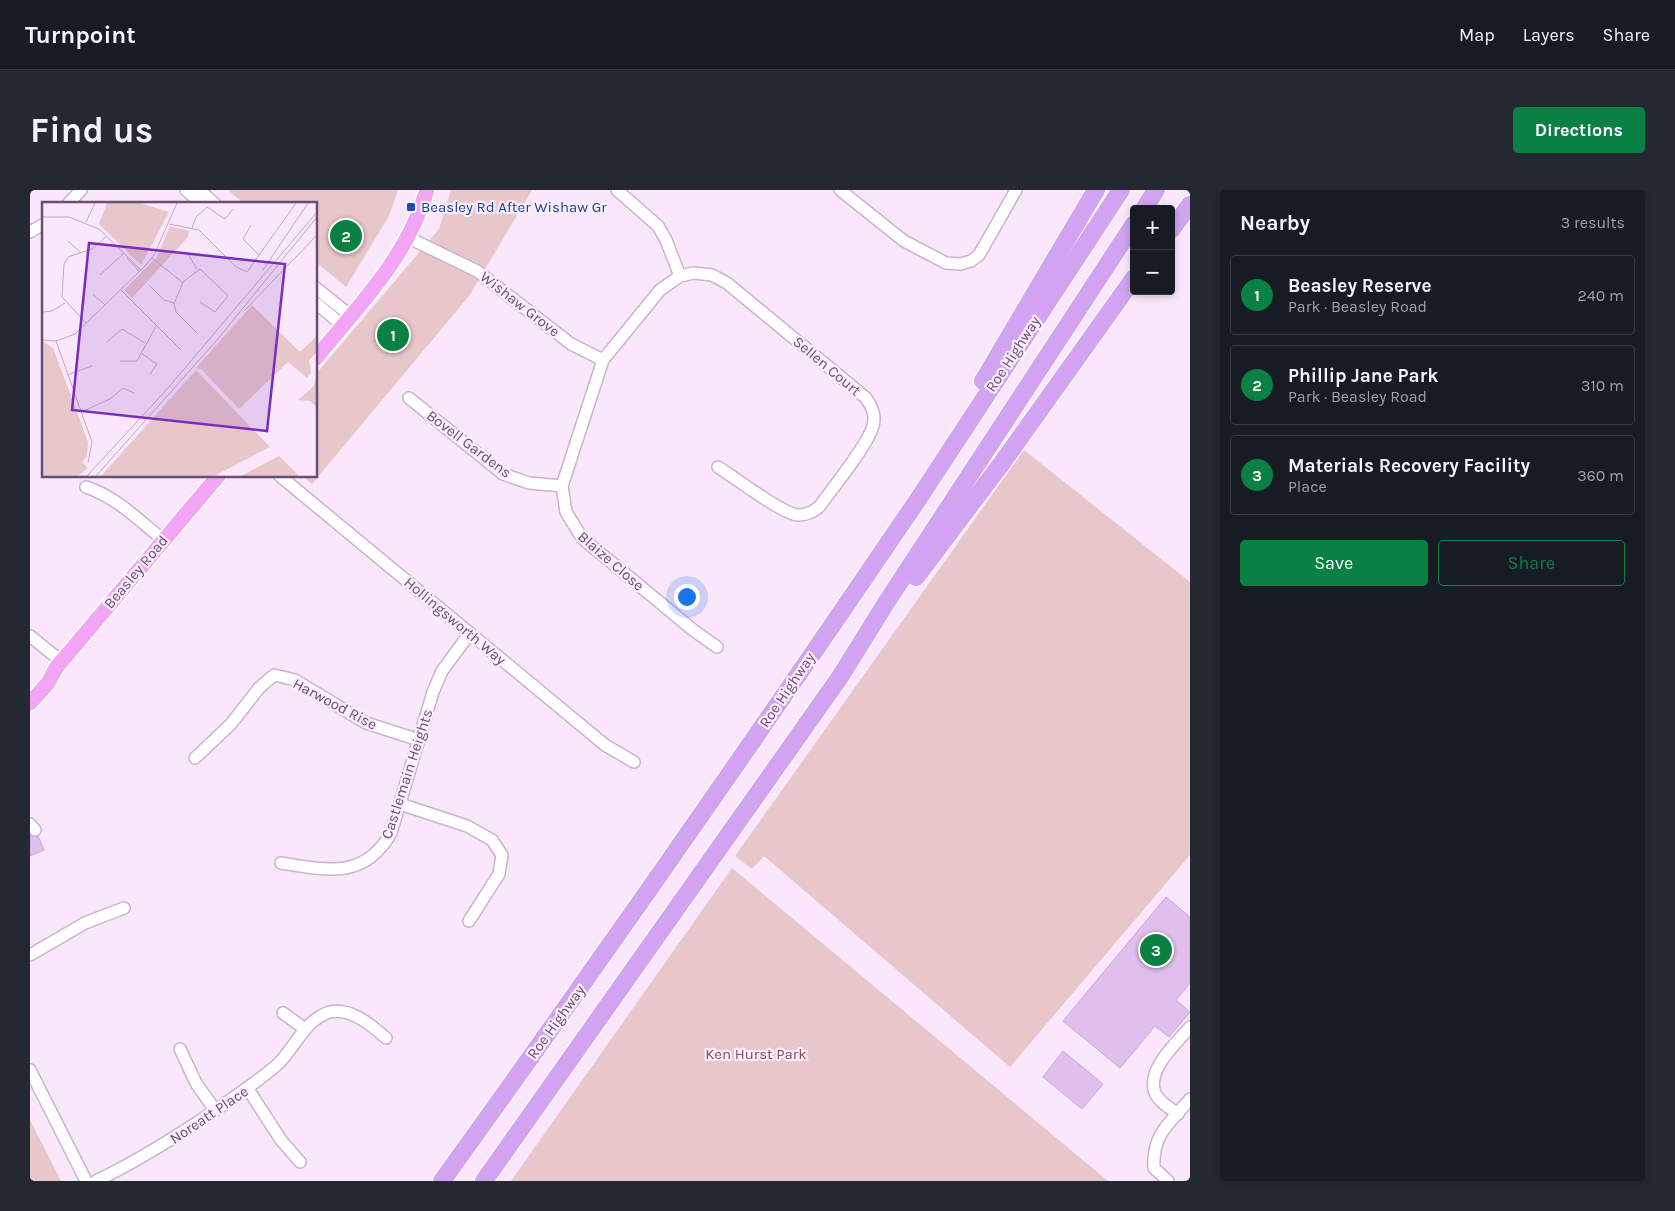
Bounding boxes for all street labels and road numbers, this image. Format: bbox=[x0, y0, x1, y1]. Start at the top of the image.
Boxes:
street label: Wishaw Grove bbox=[477, 267, 563, 341]
street label: Roe Highway bbox=[982, 313, 1044, 395]
street label: Sellen Court bbox=[789, 332, 865, 400]
street label: Bovell Gardens bbox=[423, 406, 515, 482]
street label: Blaize Close bbox=[574, 527, 648, 595]
street label: Beasley Road bbox=[100, 532, 172, 612]
street label: Hollingsworth Way bbox=[400, 573, 510, 669]
street label: Roe Highway bbox=[755, 649, 819, 731]
street label: Harwood Rise bbox=[290, 674, 380, 734]
street label: Castlemain Heights bbox=[378, 707, 436, 841]
street label: Roe Highway bbox=[523, 982, 589, 1062]
street label: Noreatt Place bbox=[166, 1082, 252, 1148]

